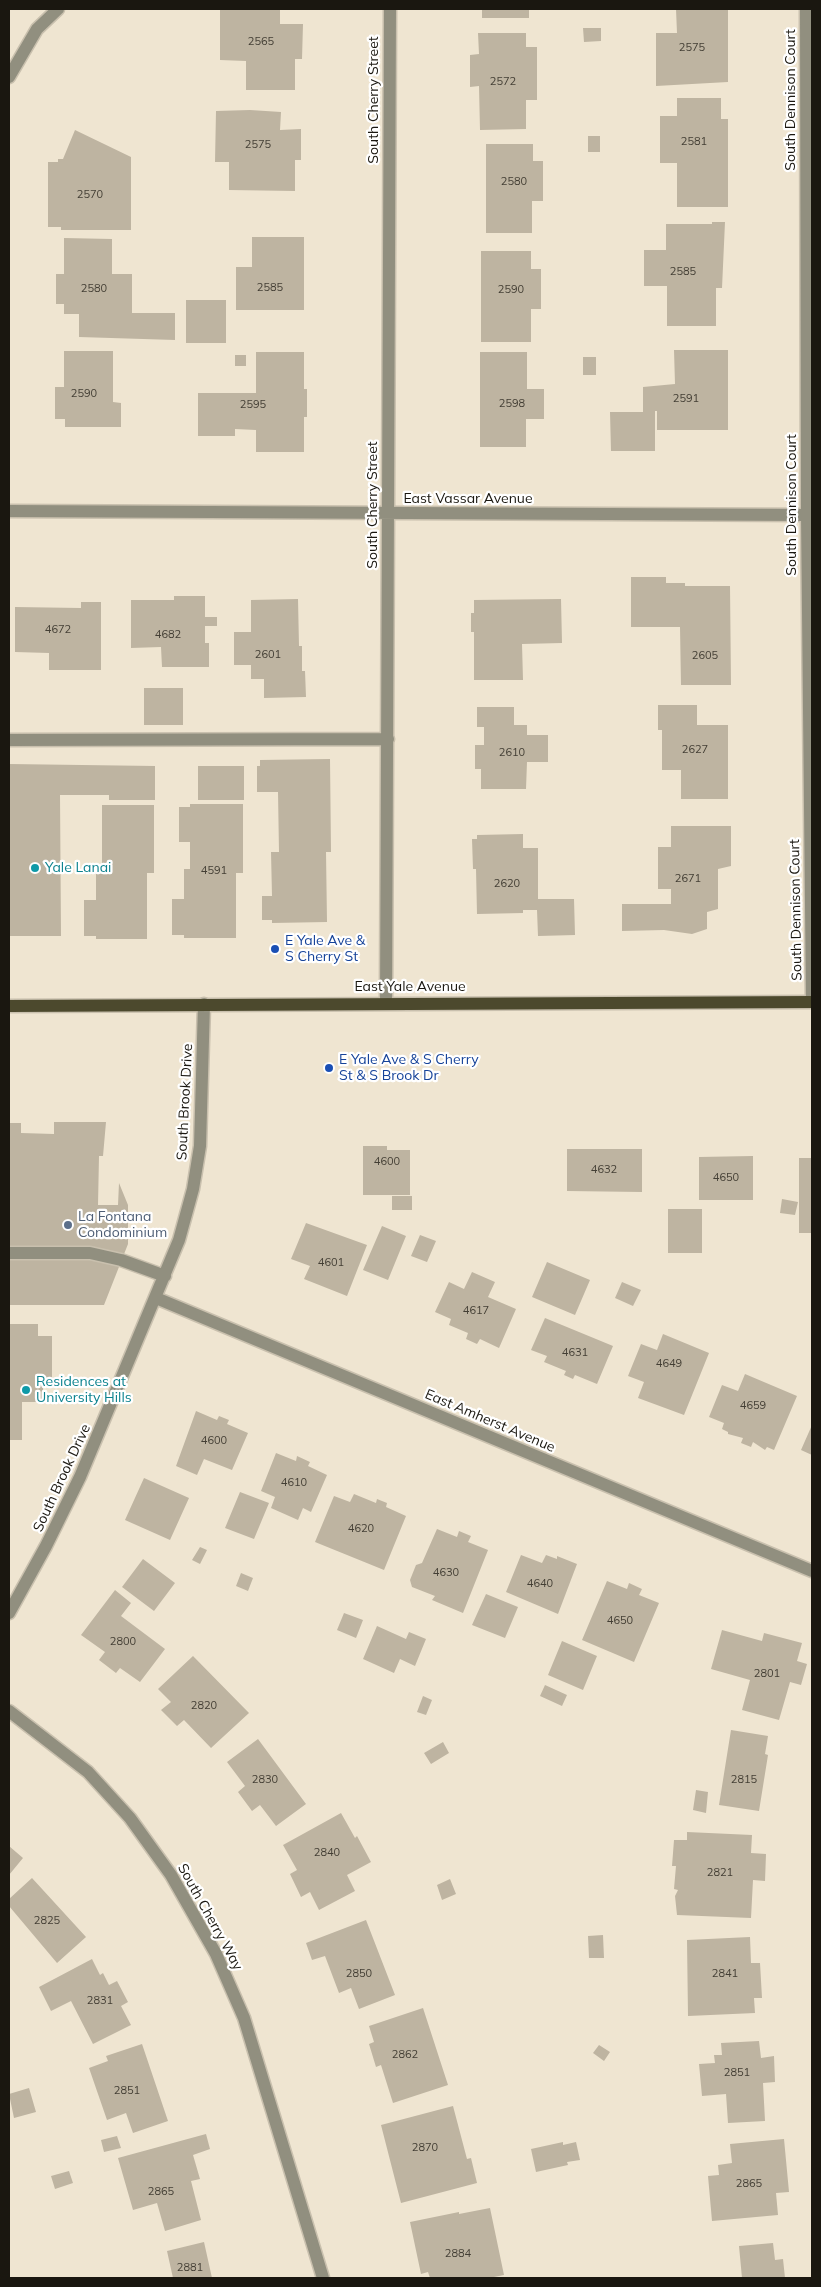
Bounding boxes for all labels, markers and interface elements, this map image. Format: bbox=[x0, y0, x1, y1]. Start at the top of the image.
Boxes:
street label: South Dennison Court bbox=[783, 29, 799, 171]
house number: 2565 bbox=[248, 35, 274, 49]
street label: South Cherry Street bbox=[366, 36, 382, 164]
house number: 2575 bbox=[679, 41, 705, 55]
house number: 2572 bbox=[490, 75, 516, 89]
house number: 2581 bbox=[681, 135, 707, 149]
house number: 2575 bbox=[245, 138, 271, 152]
house number: 2580 bbox=[501, 175, 527, 189]
house number: 2570 bbox=[77, 188, 103, 202]
house number: 2585 bbox=[670, 265, 696, 279]
house number: 2585 bbox=[257, 281, 283, 295]
house number: 2580 bbox=[81, 282, 107, 296]
house number: 2590 bbox=[498, 283, 524, 297]
house number: 2590 bbox=[71, 387, 97, 401]
house number: 2591 bbox=[673, 392, 699, 406]
house number: 2598 bbox=[499, 397, 525, 411]
house number: 2595 bbox=[240, 398, 266, 412]
street label: South Dennison Court bbox=[784, 434, 800, 576]
street label: South Cherry Street bbox=[365, 441, 381, 569]
street label: East Vassar Avenue bbox=[403, 491, 533, 507]
house number: 4672 bbox=[45, 623, 71, 637]
house number: 4682 bbox=[155, 628, 181, 642]
house number: 2601 bbox=[255, 648, 281, 662]
house number: 2605 bbox=[692, 649, 718, 663]
house number: 2627 bbox=[682, 743, 708, 757]
house number: 2610 bbox=[499, 746, 525, 760]
street label: South Dennison Court bbox=[786, 839, 806, 981]
place label: Yale Lanai bbox=[45, 860, 111, 876]
marker: Yale Lanai bbox=[29, 862, 41, 874]
house number: 4591 bbox=[201, 864, 227, 878]
house number: 2671 bbox=[675, 872, 701, 886]
house number: 2620 bbox=[494, 877, 520, 891]
place label: E Yale Ave & S Cherry St bbox=[285, 933, 365, 966]
marker: E Yale Ave & S Cherry St bbox=[269, 943, 281, 955]
street label: East Yale Avenue bbox=[354, 979, 466, 995]
street label: South Brook Drive bbox=[174, 1043, 196, 1161]
place label: E Yale Ave & S Cherry St & S Brook Dr bbox=[339, 1052, 479, 1084]
marker: E Yale Ave & S Cherry St & S Brook Dr bbox=[323, 1062, 335, 1074]
house number: 4600 bbox=[374, 1155, 400, 1169]
house number: 4632 bbox=[591, 1163, 617, 1177]
house number: 4650 bbox=[713, 1171, 739, 1185]
place label: La Fontana Condominium bbox=[78, 1209, 167, 1242]
marker: La Fontana Condominium bbox=[62, 1219, 74, 1231]
house number: 4601 bbox=[318, 1256, 344, 1270]
house number: 4617 bbox=[463, 1304, 489, 1318]
house number: 4631 bbox=[562, 1346, 588, 1360]
house number: 4649 bbox=[656, 1357, 682, 1371]
place label: Residences at University Hills bbox=[36, 1374, 132, 1406]
marker: Residences at University Hills bbox=[20, 1384, 32, 1396]
street label: East Amherst Avenue bbox=[422, 1386, 558, 1456]
house number: 4659 bbox=[740, 1399, 766, 1413]
street label: South Brook Drive bbox=[30, 1422, 94, 1534]
house number: 4600 bbox=[201, 1434, 227, 1448]
house number: 4610 bbox=[281, 1476, 307, 1490]
house number: 4620 bbox=[348, 1522, 374, 1536]
house number: 4630 bbox=[433, 1566, 459, 1580]
house number: 4640 bbox=[527, 1577, 553, 1591]
house number: 4650 bbox=[607, 1614, 633, 1628]
house number: 2800 bbox=[110, 1635, 136, 1649]
house number: 2801 bbox=[754, 1667, 780, 1681]
house number: 2820 bbox=[191, 1699, 217, 1713]
house number: 2830 bbox=[252, 1773, 278, 1787]
house number: 2815 bbox=[731, 1773, 757, 1787]
house number: 2840 bbox=[314, 1846, 340, 1860]
street label: South Cherry Way bbox=[174, 1861, 246, 1973]
house number: 2821 bbox=[707, 1866, 733, 1880]
house number: 2825 bbox=[34, 1914, 60, 1928]
house number: 2850 bbox=[346, 1967, 372, 1981]
house number: 2841 bbox=[712, 1967, 738, 1981]
house number: 2831 bbox=[87, 1994, 113, 2008]
house number: 2862 bbox=[392, 2048, 418, 2062]
house number: 2851 bbox=[724, 2066, 750, 2080]
house number: 2851 bbox=[114, 2084, 140, 2098]
house number: 2870 bbox=[412, 2141, 438, 2155]
house number: 2865 bbox=[736, 2177, 762, 2191]
house number: 2865 bbox=[148, 2185, 174, 2199]
house number: 2884 bbox=[445, 2247, 471, 2261]
house number: 2881 bbox=[177, 2261, 203, 2275]

